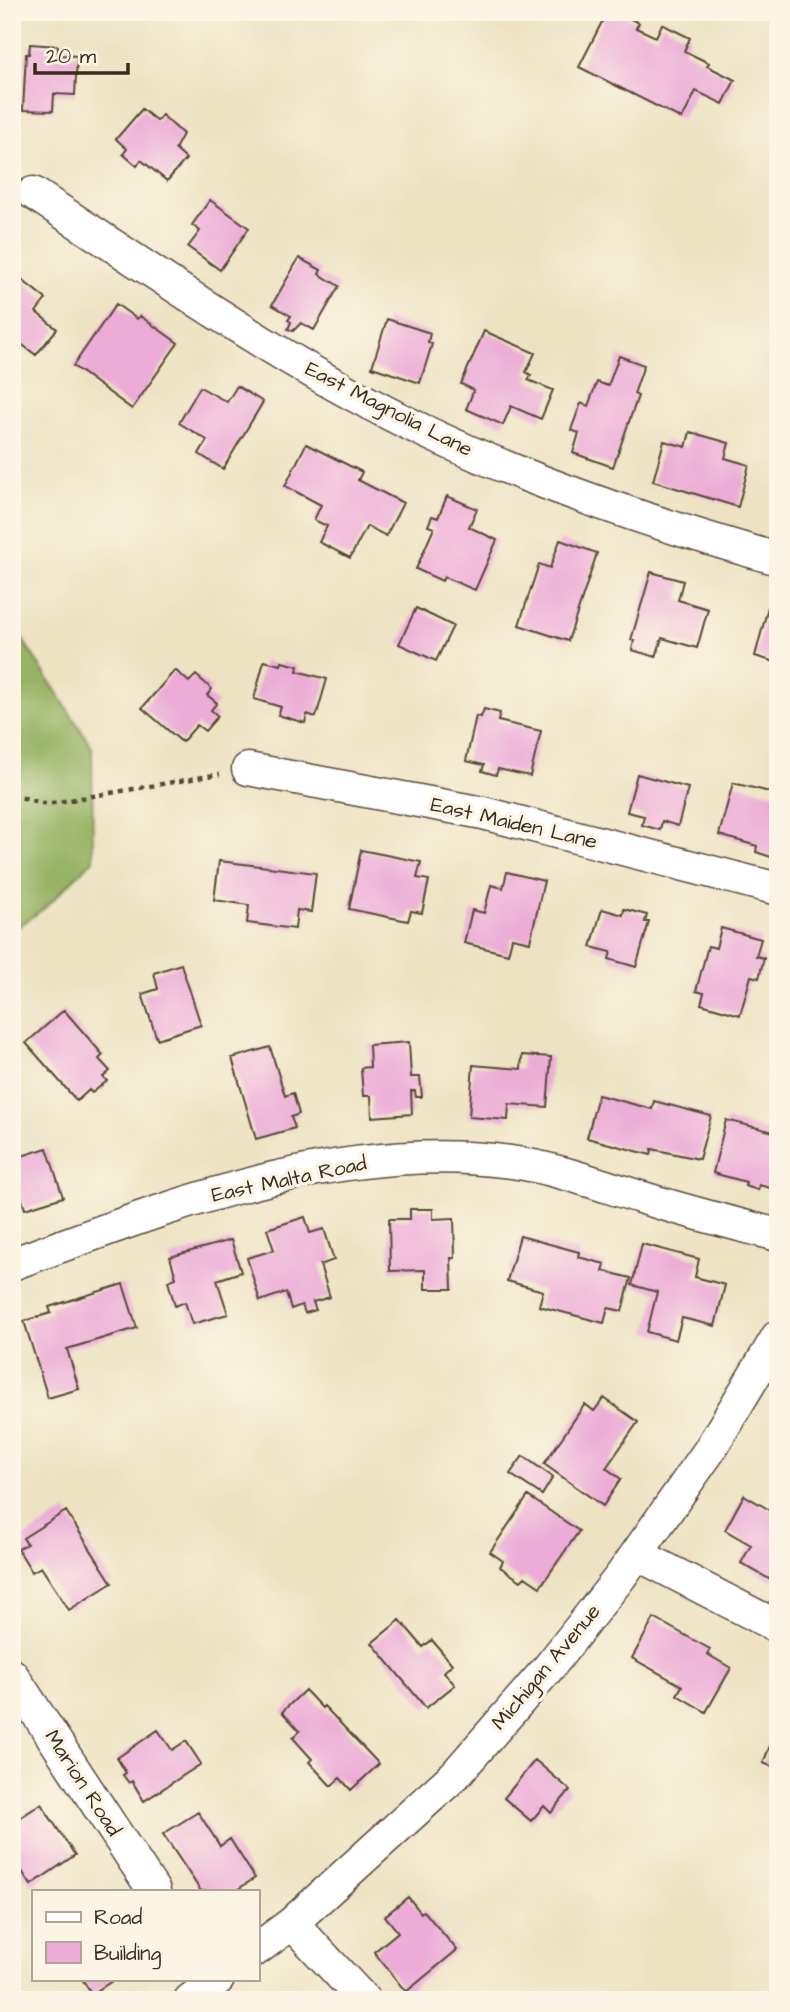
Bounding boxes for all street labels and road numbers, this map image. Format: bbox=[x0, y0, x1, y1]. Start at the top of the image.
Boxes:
street label: East Magnolia Lane bbox=[299, 354, 478, 466]
street label: East Maiden Lane bbox=[428, 790, 600, 856]
street label: East Malta Road bbox=[209, 1148, 369, 1210]
street label: Michigan Avenue bbox=[485, 1598, 609, 1737]
street label: Marion Road bbox=[38, 1724, 128, 1842]

